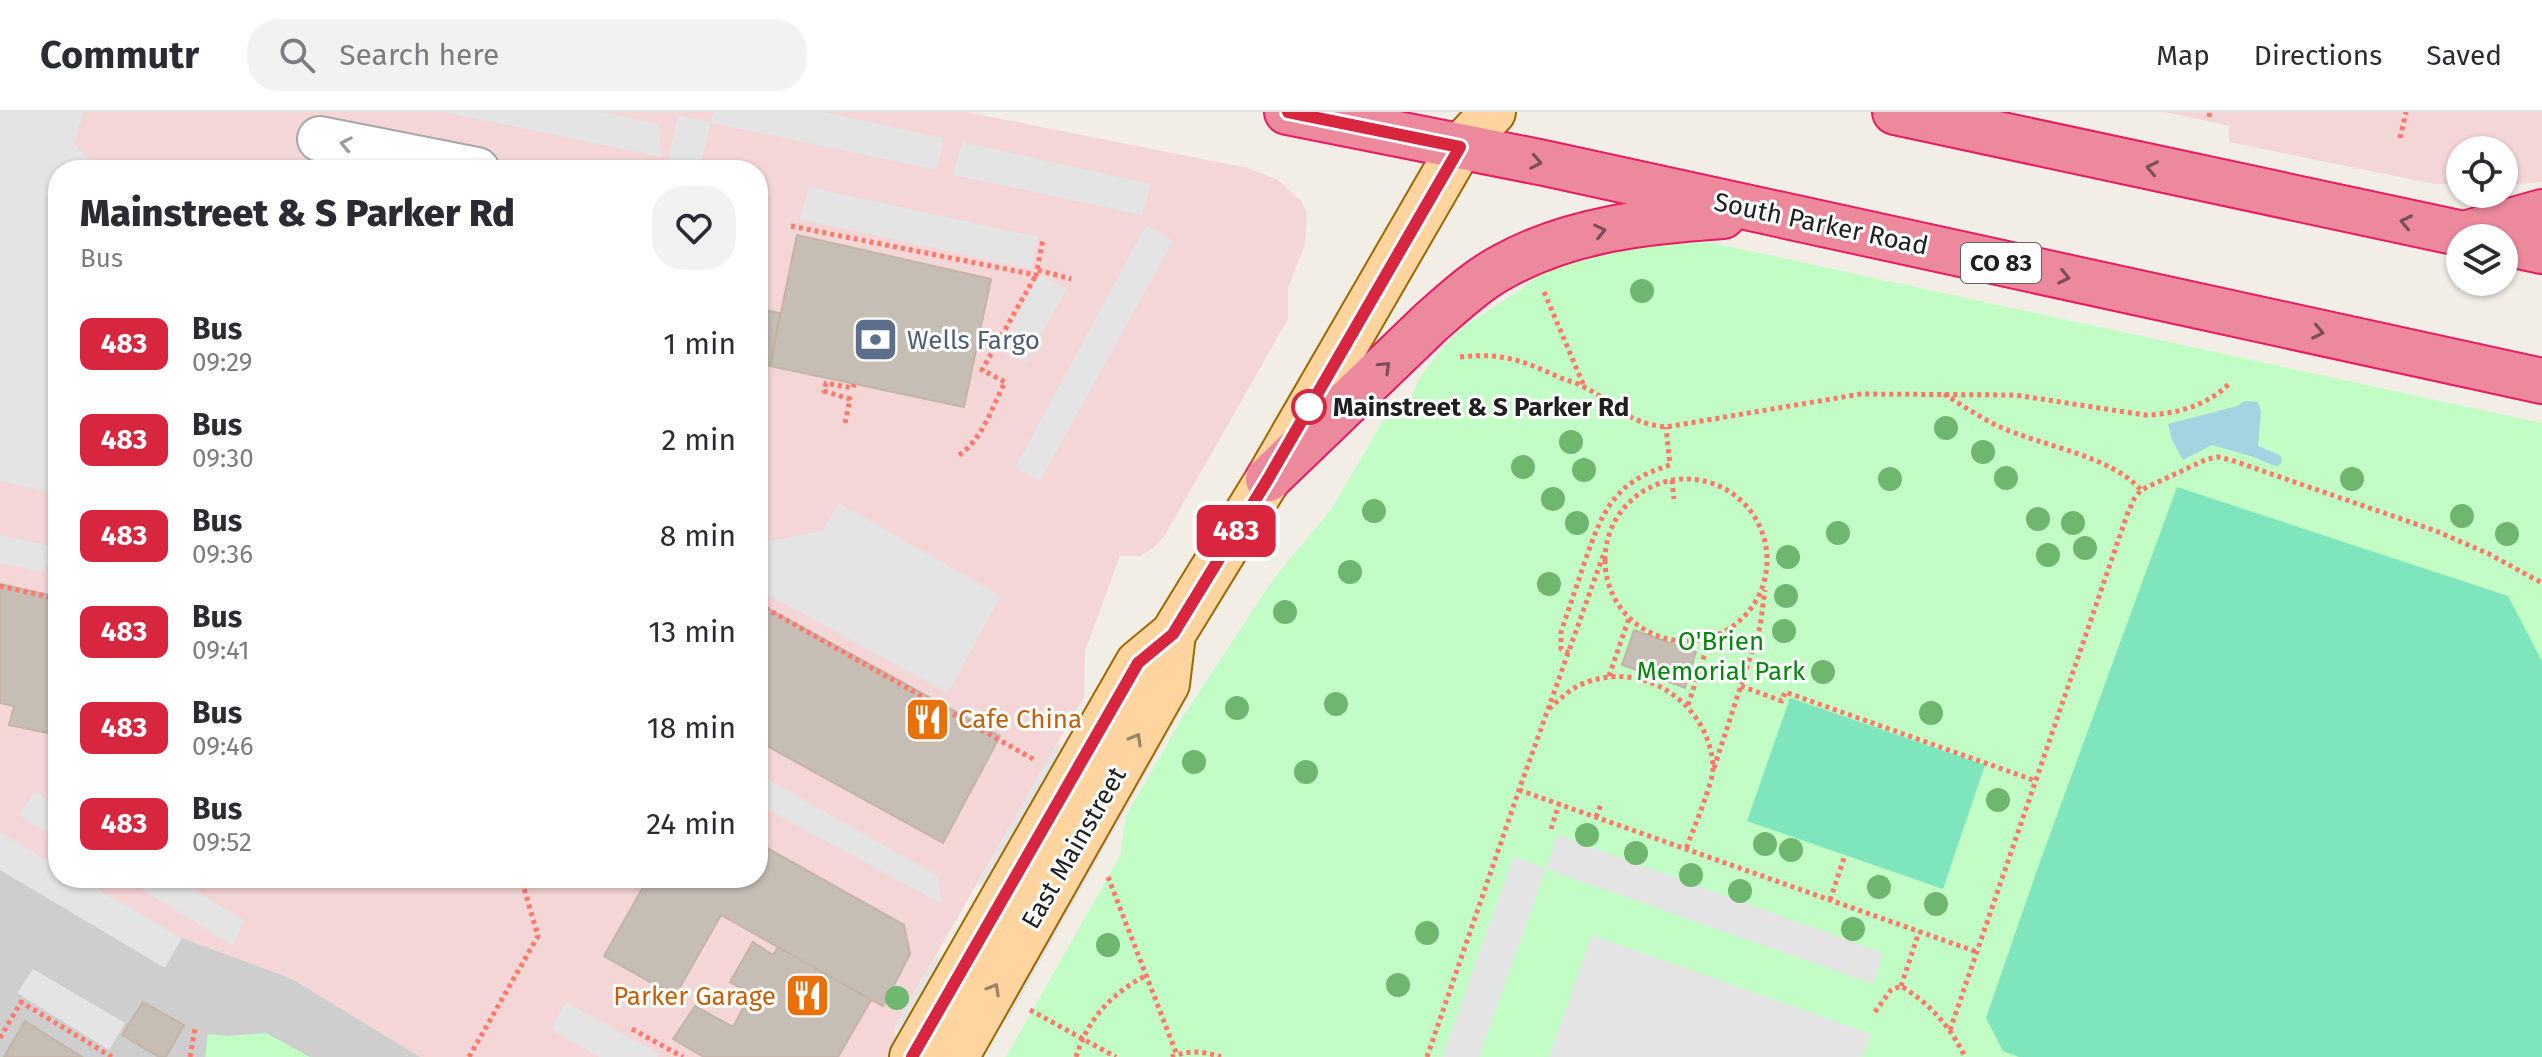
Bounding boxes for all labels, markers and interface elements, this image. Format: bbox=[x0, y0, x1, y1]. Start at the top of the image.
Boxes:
search box bbox=[247, 19, 807, 91]
text: Commutr bbox=[40, 32, 199, 78]
icon: search bbox=[275, 33, 319, 77]
text: Search here bbox=[339, 37, 499, 73]
text: Map bbox=[2156, 39, 2210, 72]
text: Directions bbox=[2254, 39, 2382, 72]
text: Saved bbox=[2426, 39, 2502, 72]
map controls bbox=[2446, 136, 2518, 296]
button: locate bbox=[2446, 136, 2518, 208]
one-way arrow bbox=[339, 137, 353, 154]
one-way arrow bbox=[1529, 153, 1543, 170]
one-way arrow bbox=[2145, 160, 2159, 177]
button: heart bbox=[652, 186, 736, 270]
street label: South Parker Road bbox=[1711, 186, 1931, 262]
text: Mainstreet & S Parker Rd bbox=[80, 190, 515, 236]
one-way arrow bbox=[2400, 214, 2413, 231]
one-way arrow bbox=[1593, 223, 1607, 240]
button: layers bbox=[2446, 224, 2518, 296]
text: Bus bbox=[80, 243, 123, 274]
road number: CO 83 bbox=[1961, 243, 2041, 283]
one-way arrow bbox=[2057, 268, 2070, 285]
text: Bus bbox=[192, 311, 242, 347]
bank icon: Wells Fargo bbox=[852, 316, 900, 364]
one-way arrow bbox=[2311, 323, 2324, 340]
place label: Wells Fargo bbox=[907, 325, 1040, 356]
text: 1 min bbox=[663, 326, 736, 362]
text: 483 bbox=[101, 327, 147, 360]
text: 09:29 bbox=[192, 347, 252, 378]
one-way arrow bbox=[1375, 362, 1390, 376]
marker: Mainstreet & S Parker Rd bbox=[1292, 390, 1326, 424]
place label: Mainstreet & S Parker Rd bbox=[1333, 392, 1629, 423]
text: Bus bbox=[192, 407, 242, 443]
text: 2 min bbox=[661, 422, 736, 458]
text: 483 bbox=[101, 423, 147, 456]
text: 09:30 bbox=[192, 443, 254, 474]
text: Bus bbox=[192, 503, 242, 539]
line badge: 483 bbox=[1190, 505, 1282, 557]
text: 483 bbox=[1213, 514, 1259, 547]
text: 8 min bbox=[660, 518, 736, 554]
text: 483 bbox=[101, 519, 147, 552]
text: 09:36 bbox=[192, 539, 253, 570]
text: Bus bbox=[192, 599, 242, 635]
text: 13 min bbox=[648, 614, 736, 650]
text: 483 bbox=[101, 615, 147, 648]
park label: O'Brien Memorial Park bbox=[1637, 626, 1806, 687]
text: 09:41 bbox=[192, 635, 250, 666]
text: Bus bbox=[192, 695, 242, 731]
restaurant icon: Cafe China bbox=[903, 695, 951, 743]
place label: Cafe China bbox=[958, 704, 1082, 735]
text: 18 min bbox=[647, 710, 736, 746]
text: 483 bbox=[101, 711, 147, 744]
text: 09:46 bbox=[192, 731, 254, 762]
one-way arrow bbox=[1126, 733, 1142, 747]
street label: East Mainstreet bbox=[1015, 761, 1133, 934]
text: Bus bbox=[192, 791, 242, 827]
text: 24 min bbox=[646, 806, 736, 842]
text: 483 bbox=[101, 807, 147, 840]
text: 09:52 bbox=[192, 827, 252, 858]
restaurant icon: Parker Garage bbox=[783, 972, 831, 1020]
place label: Parker Garage bbox=[613, 981, 776, 1012]
one-way arrow bbox=[984, 983, 1000, 998]

